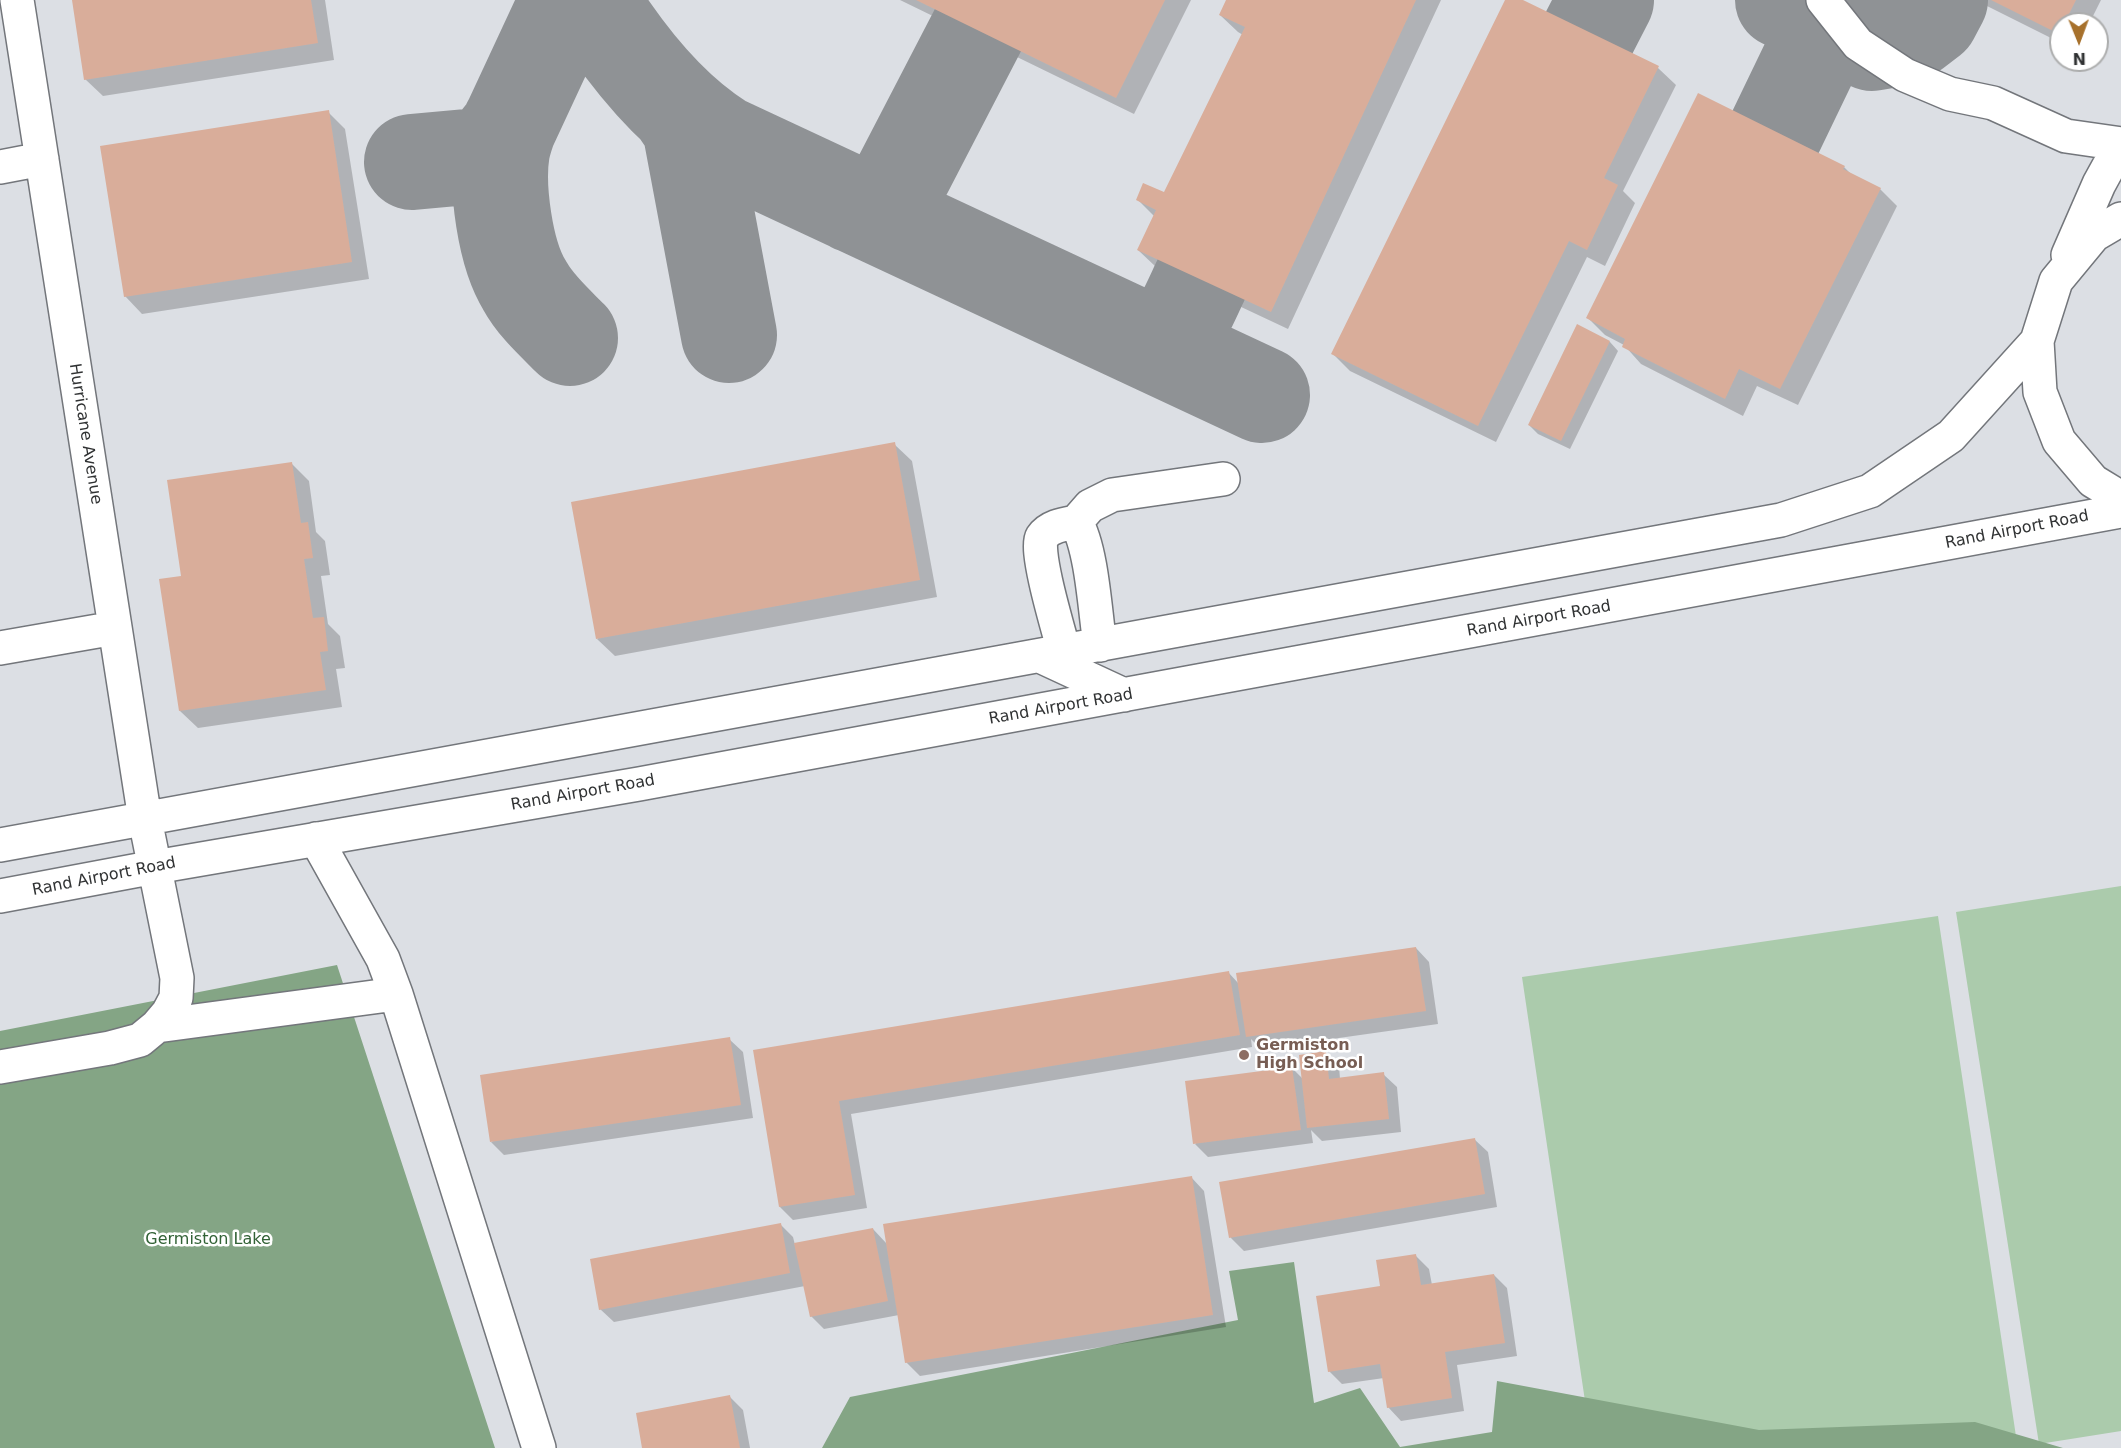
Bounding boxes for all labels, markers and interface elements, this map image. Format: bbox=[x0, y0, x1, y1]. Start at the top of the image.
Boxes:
north arrow bbox=[2049, 12, 2109, 72]
text: N bbox=[2072, 49, 2086, 68]
street label: Hurricane Avenue bbox=[64, 362, 106, 506]
street label: Rand Airport Road bbox=[1944, 507, 2090, 553]
street label: Rand Airport Road bbox=[1465, 597, 1613, 641]
street label: Rand Airport Road bbox=[987, 685, 1135, 729]
street label: Rand Airport Road bbox=[509, 771, 657, 815]
street label: Rand Airport Road bbox=[31, 854, 177, 900]
place label: Germiston High School bbox=[1256, 1036, 1363, 1074]
marker: Germiston High School bbox=[1237, 1048, 1251, 1062]
park label: Germiston Lake bbox=[145, 1230, 271, 1250]

